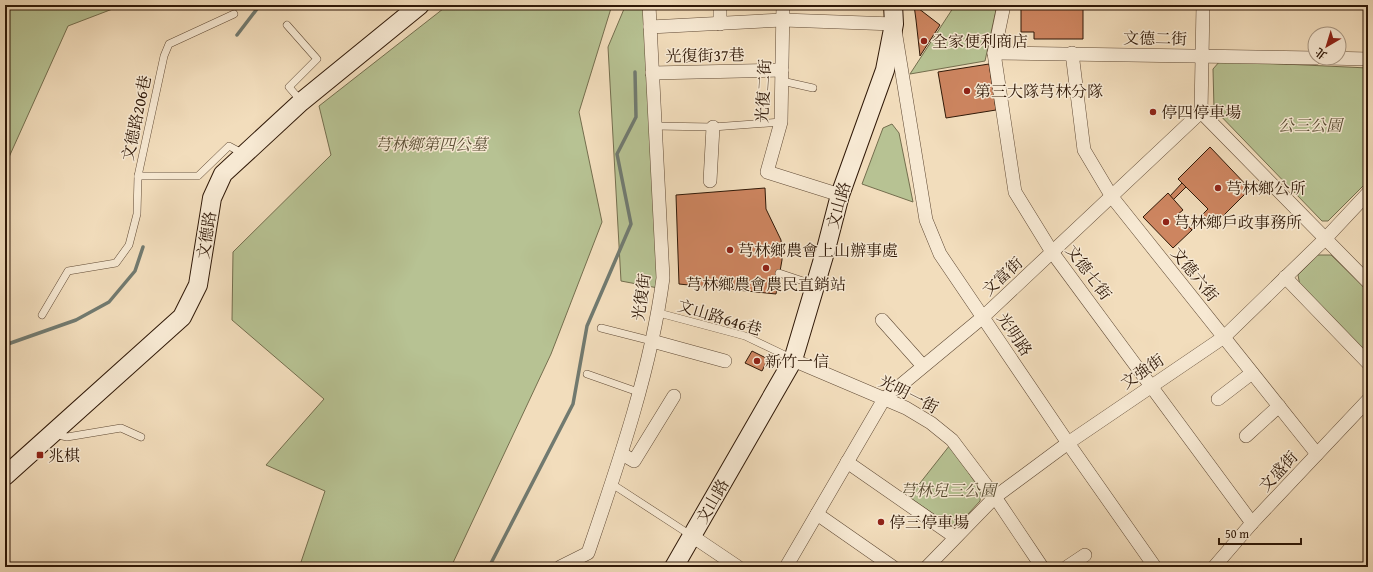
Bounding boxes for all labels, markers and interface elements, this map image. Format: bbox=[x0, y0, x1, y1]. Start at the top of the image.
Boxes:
street label: 文德二街 bbox=[1123, 25, 1187, 51]
north arrow bbox=[1307, 26, 1347, 66]
place label: 全家便利商店 bbox=[932, 29, 1028, 53]
marker: 全家便利商店 bbox=[919, 36, 929, 46]
street label: 光復街37巷 bbox=[665, 42, 745, 68]
text: 北 bbox=[1312, 44, 1330, 64]
street label: 光復二街 bbox=[749, 58, 777, 124]
street label: 文德路206巷 bbox=[115, 73, 157, 163]
place label: 第三大隊芎林分隊 bbox=[975, 79, 1103, 103]
marker: 第三大隊芎林分隊 bbox=[962, 86, 972, 96]
place label: 停四停車場 bbox=[1161, 100, 1241, 124]
marker: 停四停車場 bbox=[1148, 107, 1158, 117]
park label: 公三公園 bbox=[1278, 113, 1345, 137]
park label: 芎林鄉第四公墓 bbox=[375, 132, 490, 156]
place label: 芎林鄉公所 bbox=[1226, 176, 1306, 200]
street label: 文山路 bbox=[820, 179, 856, 231]
marker: 芎林鄉公所 bbox=[1213, 183, 1223, 193]
street label: 文德路 bbox=[190, 209, 222, 261]
place label: 芎林鄉戶政事務所 bbox=[1174, 210, 1302, 234]
marker: 芎林鄉戶政事務所 bbox=[1161, 217, 1171, 227]
place label: 芎林鄉農會上山辦事處 bbox=[738, 238, 898, 262]
street label: 文德七街 bbox=[1060, 239, 1118, 305]
street label: 文德六街 bbox=[1166, 242, 1224, 306]
marker: 芎林鄉農會上山辦事處 bbox=[725, 245, 735, 255]
street label: 文富街 bbox=[976, 251, 1028, 301]
marker: 芎林鄉農會農民直銷站 bbox=[761, 263, 771, 273]
street label: 光復街 bbox=[626, 272, 656, 322]
place label: 芎林鄉農會農民直銷站 bbox=[686, 272, 846, 296]
street label: 文山路646巷 bbox=[675, 293, 765, 341]
street label: 光明路 bbox=[992, 307, 1038, 361]
street label: 文強街 bbox=[1115, 348, 1169, 394]
place label: 新竹一信 bbox=[765, 349, 829, 373]
marker: 新竹一信 bbox=[752, 356, 762, 366]
street label: 光明一街 bbox=[875, 369, 943, 419]
place label: 兆棋 bbox=[48, 443, 80, 467]
street label: 文盛街 bbox=[1253, 445, 1303, 497]
marker: 兆棋 bbox=[35, 450, 45, 460]
street label: 文山路 bbox=[690, 474, 734, 528]
park label: 芎林兒三公園 bbox=[900, 478, 999, 502]
place label: 停三停車場 bbox=[889, 510, 969, 534]
marker: 停三停車場 bbox=[876, 517, 886, 527]
scale bar bbox=[1219, 520, 1301, 546]
text: 50 m bbox=[1225, 525, 1249, 542]

